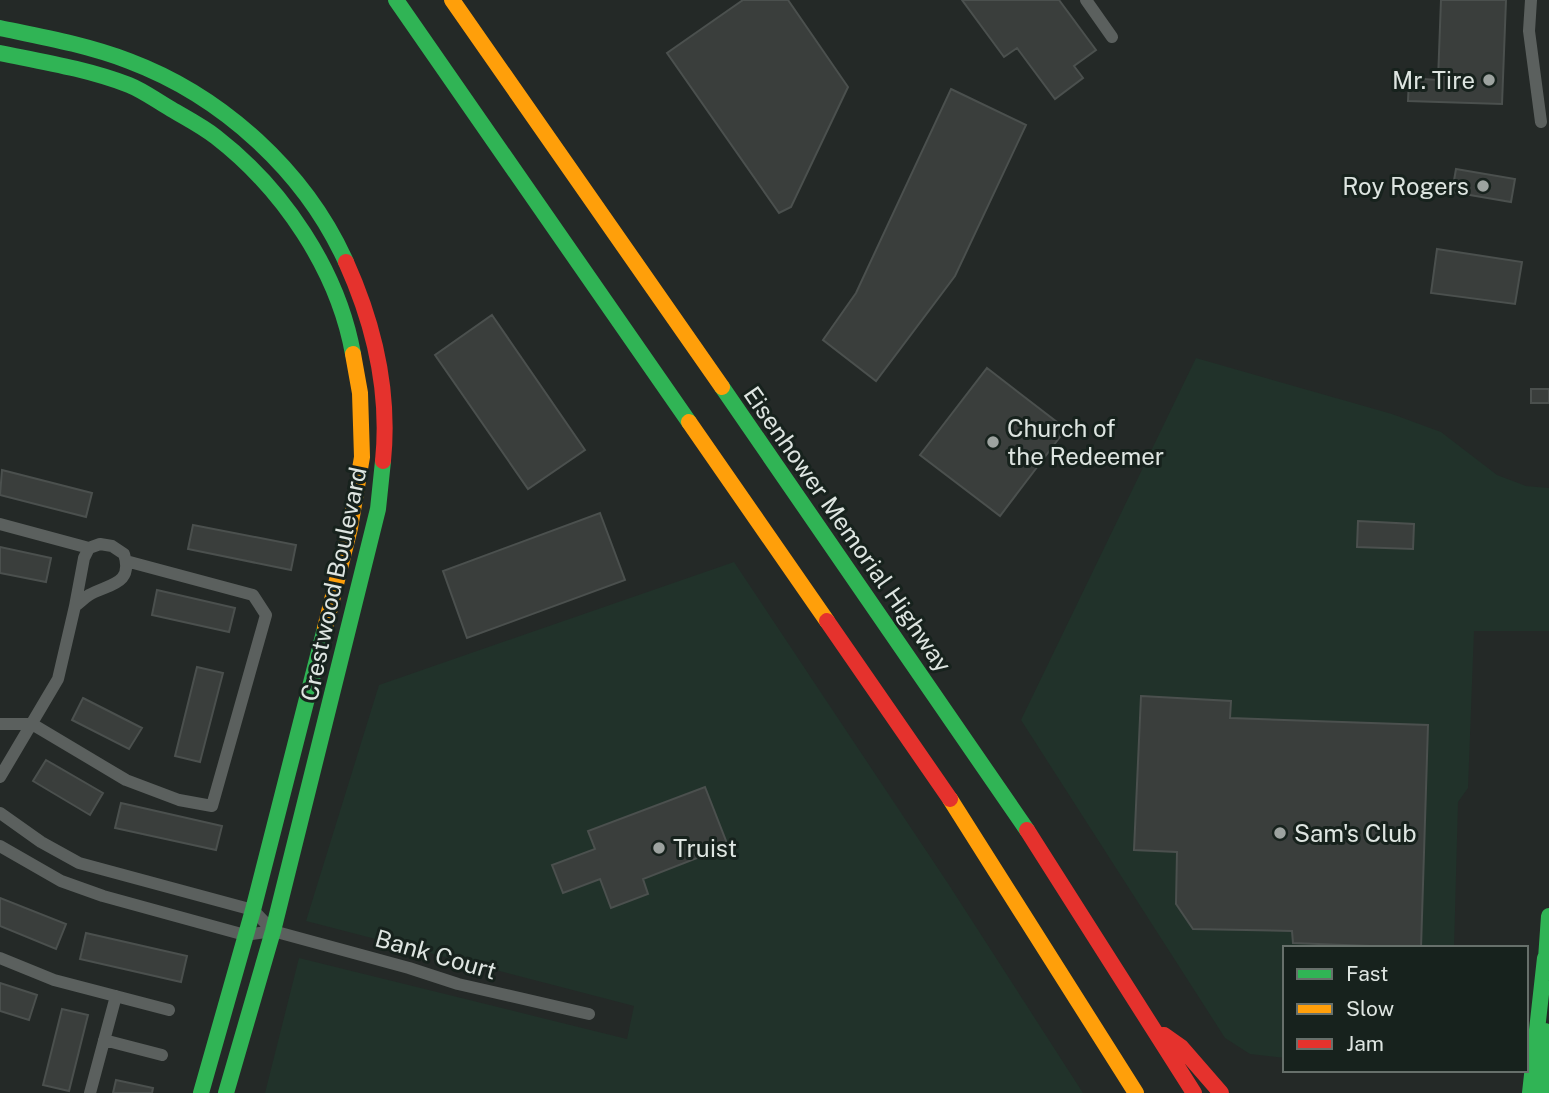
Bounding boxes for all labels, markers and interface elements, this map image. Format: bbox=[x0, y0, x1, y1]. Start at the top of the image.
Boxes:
place label: Mr. Tire bbox=[1392, 66, 1475, 94]
marker: Mr. Tire bbox=[1481, 72, 1497, 88]
place label: Roy Rogers bbox=[1342, 172, 1469, 200]
marker: Roy Rogers bbox=[1475, 178, 1491, 194]
street label: Eisenhower Memorial Highway bbox=[738, 381, 958, 677]
place label: Church of the Redeemer bbox=[1007, 414, 1164, 470]
marker: Church of the Redeemer bbox=[985, 434, 1001, 450]
street label: Crestwood Boulevard bbox=[294, 464, 372, 704]
place label: Sam's Club bbox=[1294, 819, 1417, 847]
marker: Sam's Club bbox=[1272, 825, 1288, 841]
place label: Truist bbox=[673, 834, 737, 862]
marker: Truist bbox=[651, 840, 667, 856]
street label: Bank Court bbox=[372, 923, 500, 985]
legend bbox=[1283, 946, 1528, 1072]
text: Fast bbox=[1346, 961, 1388, 986]
text: Slow bbox=[1346, 996, 1394, 1021]
text: Jam bbox=[1346, 1031, 1384, 1056]

